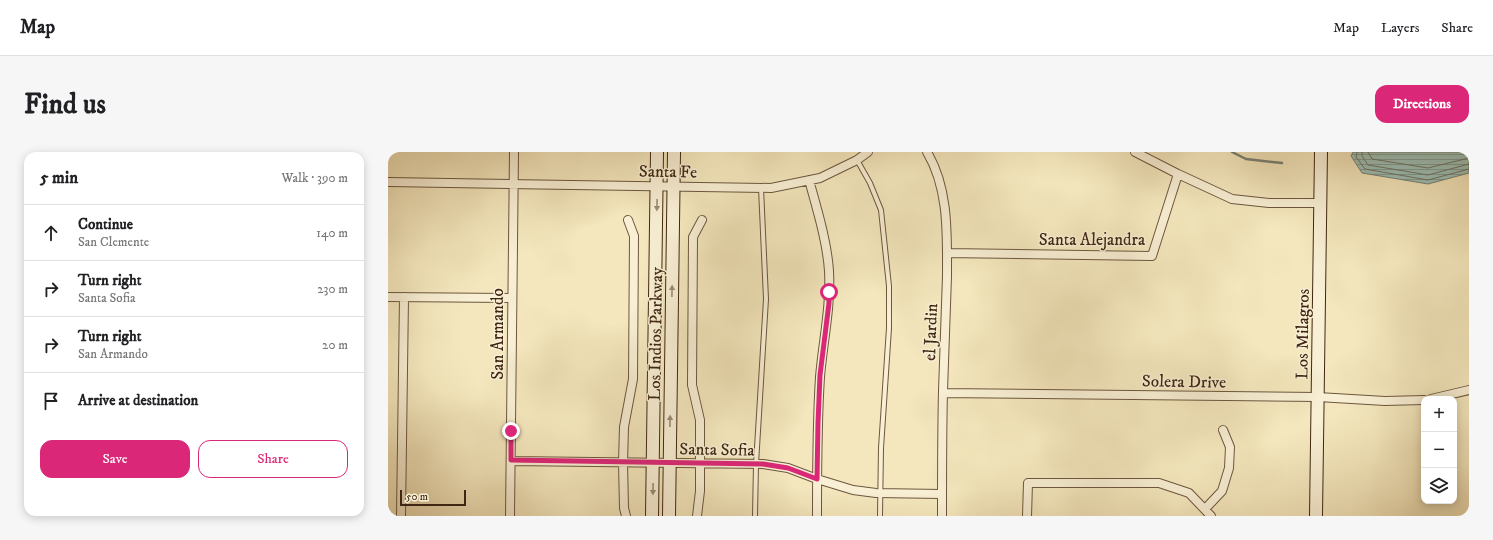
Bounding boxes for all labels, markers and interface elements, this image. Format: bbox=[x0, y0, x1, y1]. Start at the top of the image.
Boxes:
text: Map bbox=[20, 16, 55, 39]
text: Map bbox=[1333, 19, 1359, 37]
text: Layers bbox=[1381, 19, 1419, 37]
text: Share bbox=[1441, 19, 1473, 37]
button: Directions bbox=[1375, 85, 1469, 123]
text: Find us bbox=[24, 87, 106, 122]
street label: Santa Fe bbox=[639, 160, 697, 184]
text: 5 min bbox=[40, 167, 78, 189]
text: Walk · 390 m bbox=[281, 170, 348, 186]
one-way arrow bbox=[654, 199, 660, 212]
text: Continue bbox=[78, 215, 133, 234]
icon: ahead bbox=[40, 222, 62, 244]
text: 140 m bbox=[316, 225, 348, 241]
street label: Santa Alejandra bbox=[1039, 229, 1146, 251]
text: San Clemente bbox=[78, 234, 149, 250]
street label: Los Indios Parkway bbox=[644, 266, 668, 401]
text: Turn right bbox=[78, 271, 141, 290]
icon: right bbox=[40, 278, 62, 300]
text: 230 m bbox=[317, 281, 348, 297]
route start bbox=[820, 283, 838, 301]
one-way arrow bbox=[669, 284, 675, 297]
street label: San Armando bbox=[487, 288, 509, 380]
street label: Los Milagros bbox=[1291, 288, 1315, 380]
text: Santa Sofia bbox=[78, 290, 136, 306]
street label: el Jardin bbox=[919, 303, 943, 361]
text: Turn right bbox=[78, 327, 141, 346]
icon: right bbox=[40, 334, 62, 356]
text: 20 m bbox=[322, 337, 348, 353]
text: San Armando bbox=[78, 346, 148, 362]
street label: Solera Drive bbox=[1142, 370, 1226, 394]
icon: arrive bbox=[40, 390, 62, 412]
text: Arrive at destination bbox=[78, 391, 198, 410]
map controls bbox=[1421, 396, 1457, 504]
button: + bbox=[1421, 396, 1457, 432]
one-way arrow bbox=[667, 415, 674, 427]
route end bbox=[502, 422, 520, 440]
button: − bbox=[1421, 432, 1457, 468]
street label: Santa Sofia bbox=[679, 438, 756, 462]
button: Save bbox=[40, 440, 190, 478]
button: Share bbox=[198, 440, 348, 478]
button: layers bbox=[1421, 468, 1457, 504]
one-way arrow bbox=[650, 483, 656, 496]
scale bar bbox=[400, 488, 466, 507]
text: 50 m bbox=[406, 490, 428, 504]

